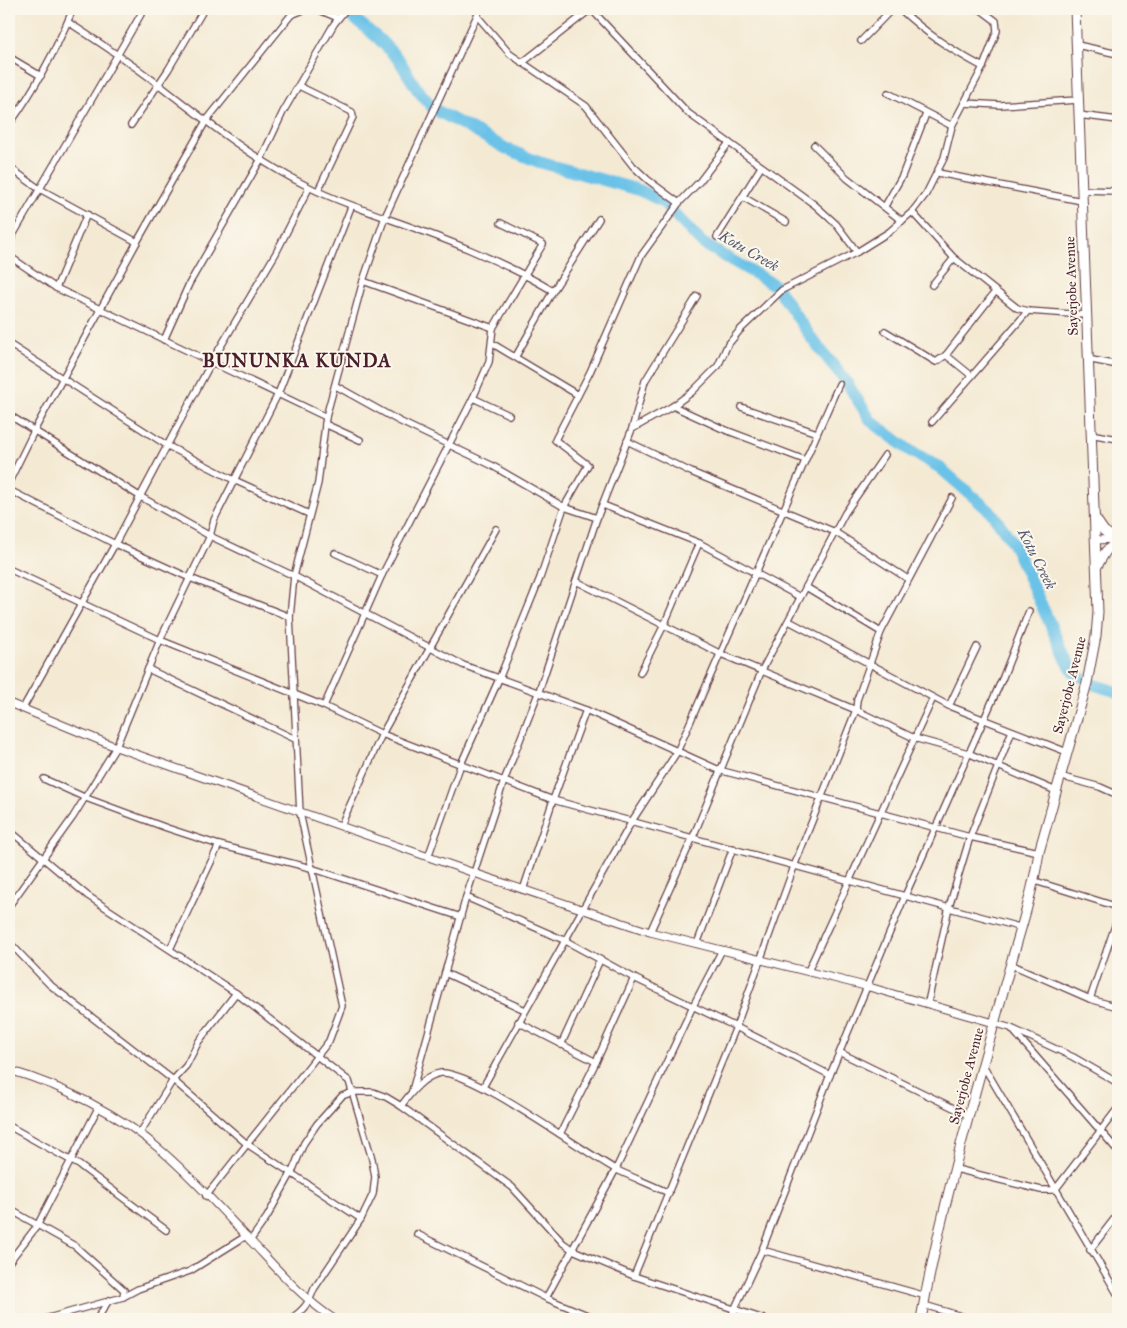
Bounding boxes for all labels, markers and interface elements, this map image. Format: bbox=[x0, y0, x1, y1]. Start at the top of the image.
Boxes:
water label: Kotu Creek bbox=[715, 226, 782, 275]
street label: Sayerjobe Avenue bbox=[1061, 236, 1082, 336]
district label: BUNUNKA KUNDA bbox=[202, 349, 392, 372]
water label: Kotu Creek bbox=[1014, 525, 1060, 593]
street label: Sayerjobe Avenue bbox=[1049, 635, 1090, 735]
street label: Sayerjobe Avenue bbox=[945, 1026, 988, 1126]

